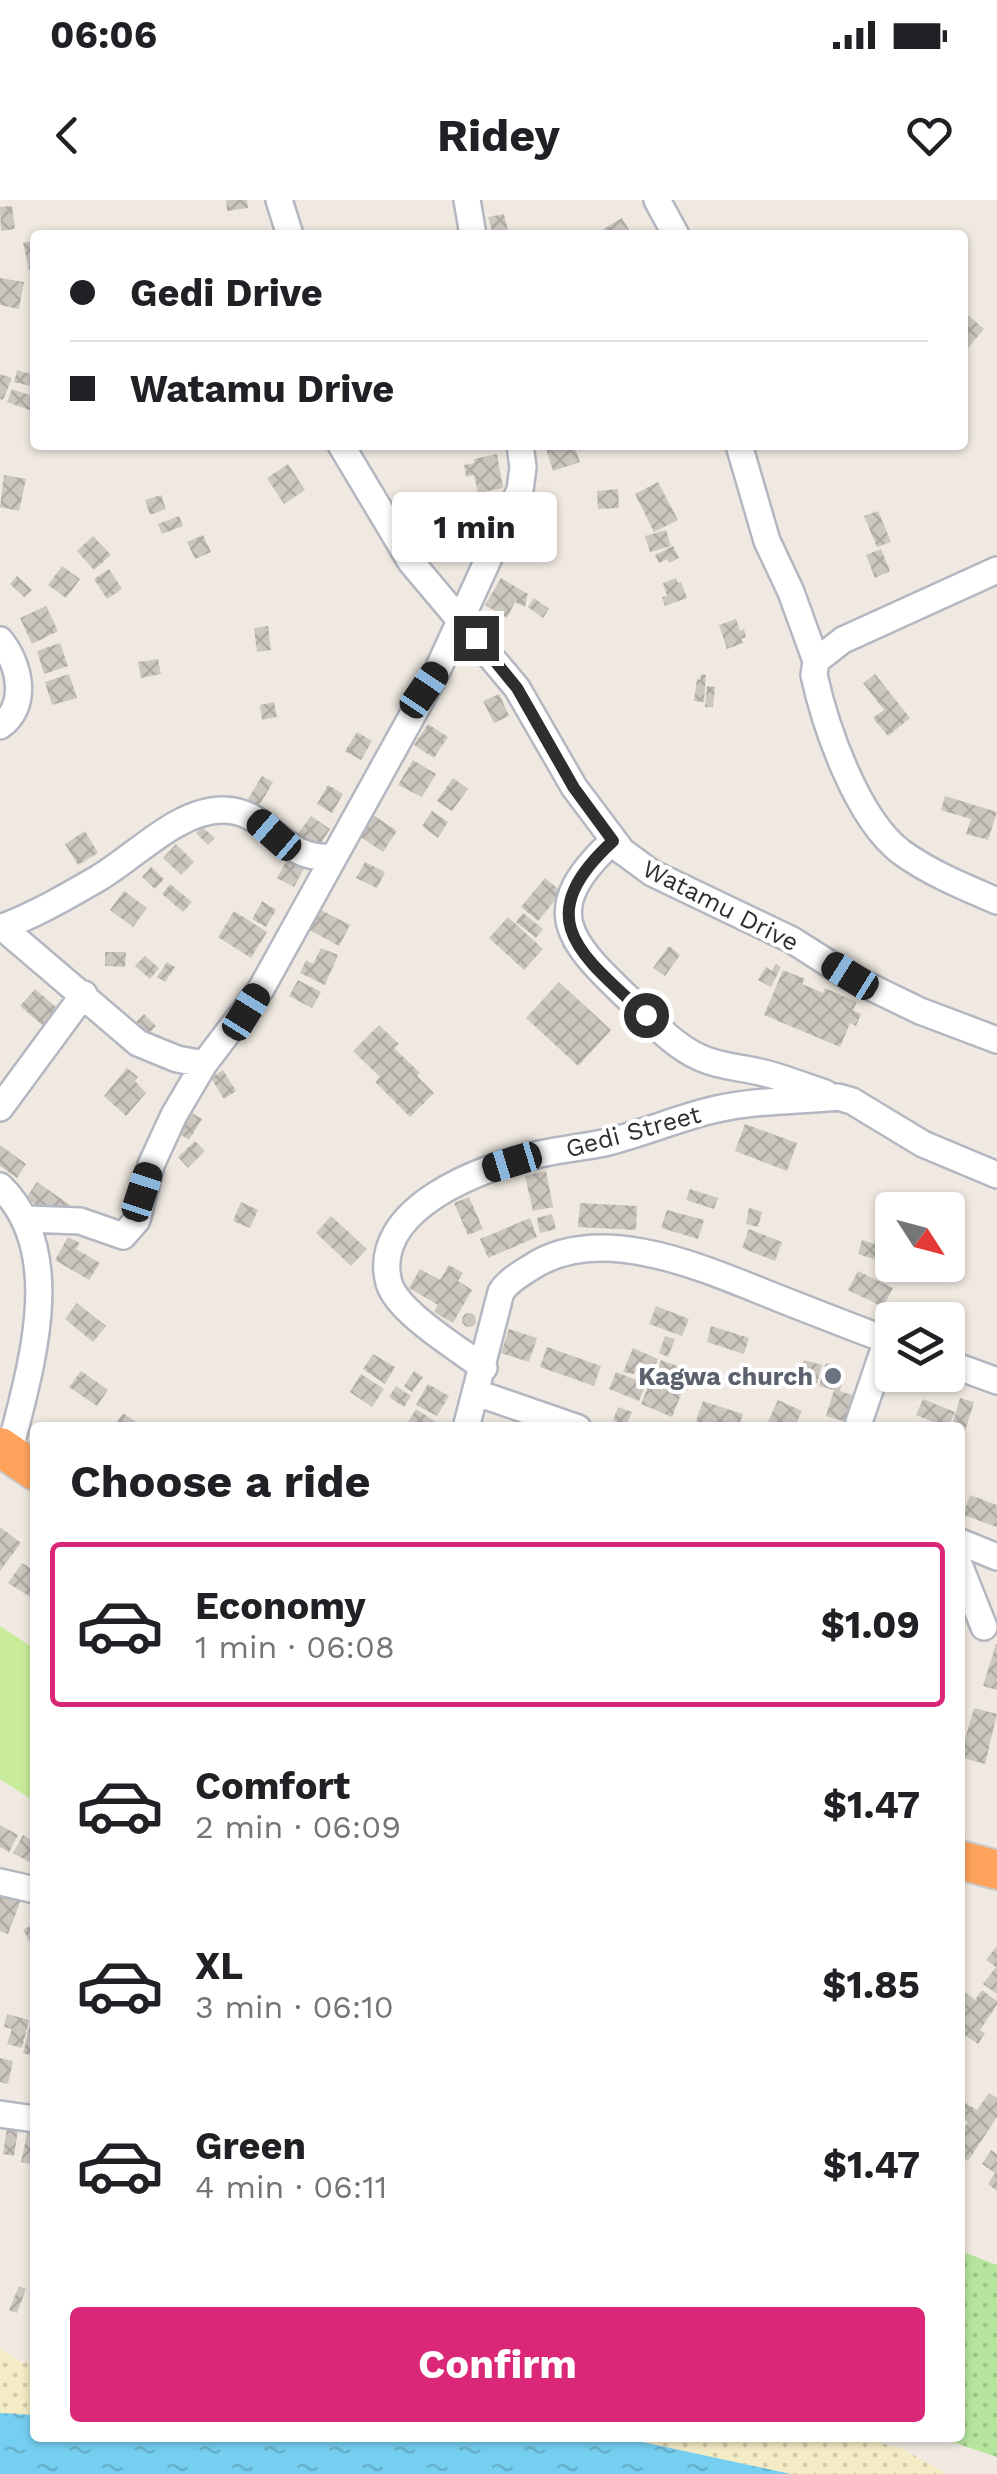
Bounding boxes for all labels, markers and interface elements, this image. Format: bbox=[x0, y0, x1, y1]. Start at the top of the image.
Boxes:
text: 06:06 bbox=[50, 13, 157, 57]
icon: back bbox=[40, 108, 95, 163]
icon: heart bbox=[902, 108, 957, 163]
text: Ridey bbox=[437, 109, 560, 162]
text: Gedi Drive bbox=[130, 271, 323, 315]
text: Watamu Drive bbox=[130, 367, 394, 411]
callout: 1 min bbox=[394, 493, 558, 563]
text: 1 min bbox=[433, 508, 516, 546]
route end bbox=[454, 616, 499, 661]
car bbox=[395, 657, 453, 723]
car bbox=[242, 804, 306, 866]
street label: Watamu Drive bbox=[638, 854, 804, 957]
car bbox=[817, 947, 883, 1005]
car bbox=[217, 979, 275, 1045]
route start bbox=[624, 993, 669, 1038]
street label: Gedi Street bbox=[562, 1099, 704, 1163]
car bbox=[479, 1139, 545, 1185]
car bbox=[118, 1159, 166, 1225]
north arrow bbox=[875, 1192, 965, 1282]
map controls bbox=[875, 1192, 965, 1392]
button: layers bbox=[875, 1302, 965, 1392]
place label: Kagwa church bbox=[638, 1362, 813, 1391]
marker: Kagwa church bbox=[822, 1365, 844, 1387]
text: Choose a ride bbox=[70, 1455, 370, 1508]
icon: car bbox=[75, 1580, 165, 1670]
text: Economy bbox=[195, 1584, 366, 1628]
text: $1.09 bbox=[821, 1603, 920, 1647]
text: 1 min · 06:08 bbox=[195, 1628, 395, 1666]
icon: car bbox=[75, 1760, 165, 1850]
text: Comfort bbox=[195, 1764, 350, 1808]
text: $1.47 bbox=[823, 1783, 920, 1827]
text: 2 min · 06:09 bbox=[195, 1808, 401, 1846]
icon: car bbox=[75, 1940, 165, 2030]
text: XL bbox=[195, 1944, 243, 1988]
text: $1.85 bbox=[822, 1963, 920, 2007]
text: 3 min · 06:10 bbox=[195, 1988, 394, 2026]
icon: car bbox=[75, 2120, 165, 2210]
text: Green bbox=[195, 2124, 306, 2168]
text: $1.47 bbox=[823, 2143, 920, 2187]
text: 4 min · 06:11 bbox=[195, 2168, 387, 2206]
button: Confirm bbox=[70, 2307, 925, 2422]

